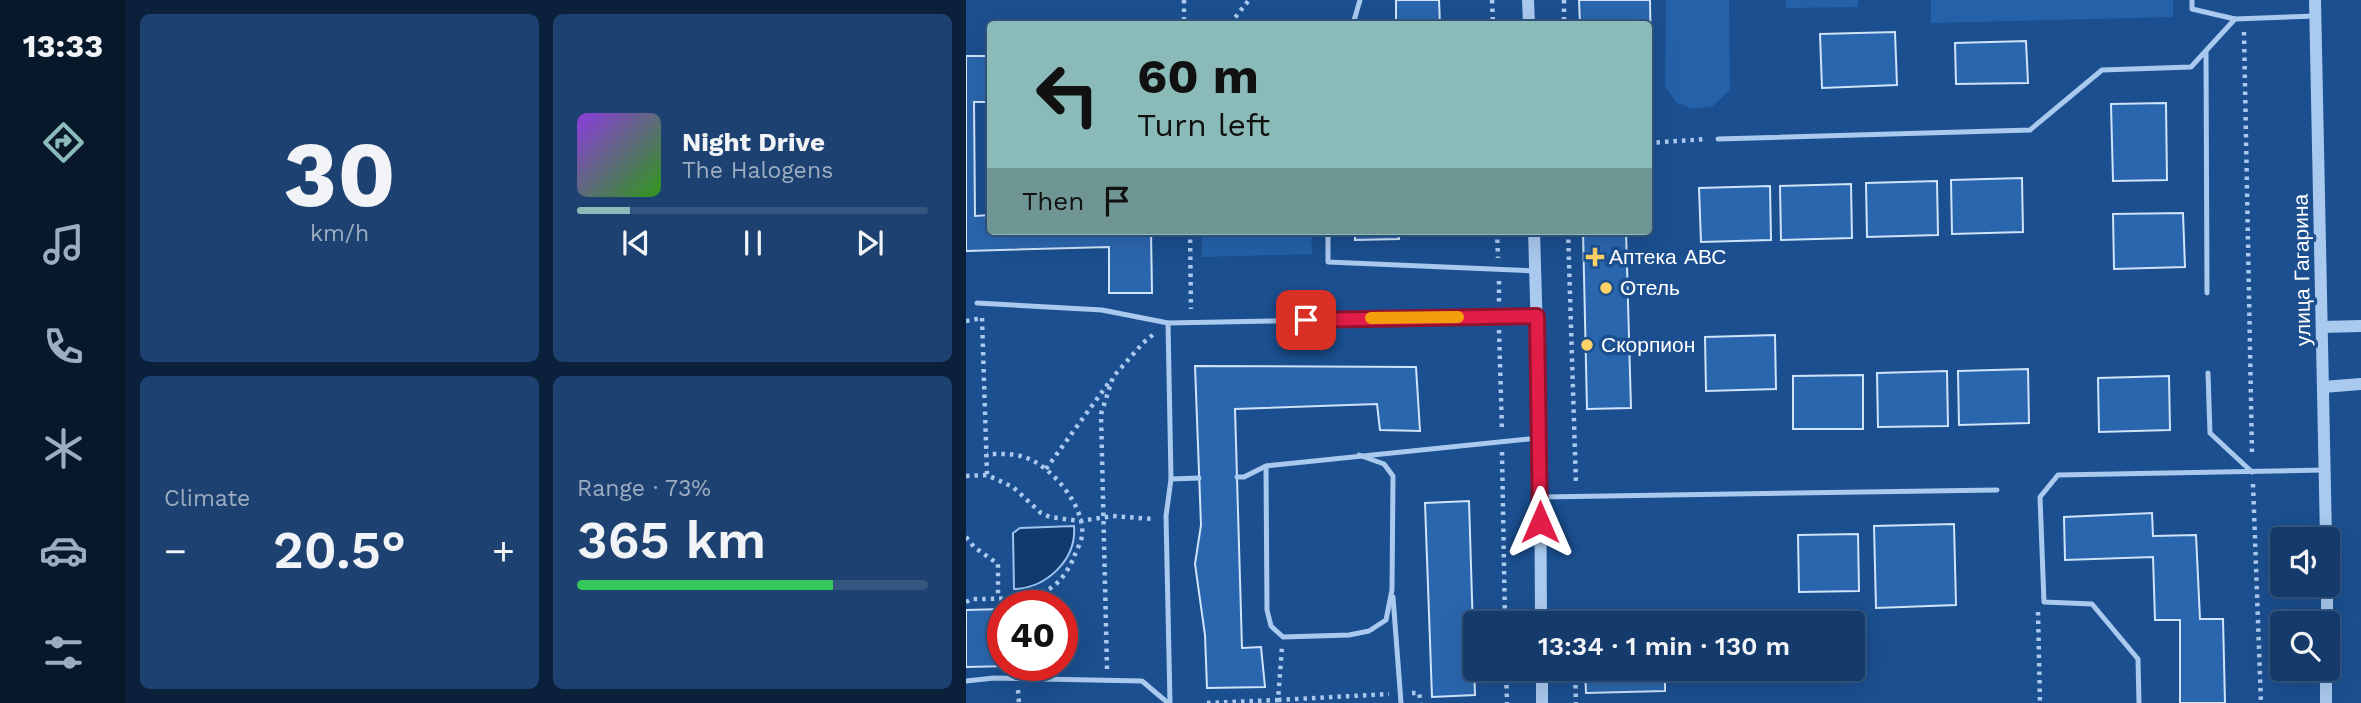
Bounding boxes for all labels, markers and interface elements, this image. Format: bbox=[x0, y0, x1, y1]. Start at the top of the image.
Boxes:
text: 13:33 bbox=[23, 27, 103, 65]
text: 60 m bbox=[1137, 47, 1259, 105]
icon: left bbox=[1022, 49, 1113, 140]
text: Turn left bbox=[1137, 106, 1270, 144]
icon: directions bbox=[39, 118, 88, 167]
text: 30 bbox=[283, 121, 396, 228]
text: Night Drive bbox=[682, 127, 825, 157]
text: The Halogens bbox=[682, 157, 833, 184]
icon: arrive bbox=[1098, 182, 1136, 220]
text: Then bbox=[1022, 186, 1084, 216]
street label: улица Гагарина bbox=[2288, 193, 2315, 346]
icon: music bbox=[39, 220, 88, 269]
text: km/h bbox=[310, 220, 369, 247]
icon: previous bbox=[617, 224, 655, 262]
icon: pause bbox=[734, 224, 772, 262]
icon: next bbox=[851, 224, 889, 262]
place label: Аптека АВС bbox=[1609, 244, 1726, 269]
marker: Аптека АВС bbox=[1587, 249, 1603, 265]
place label: Отель bbox=[1620, 275, 1680, 300]
marker: Отель bbox=[1598, 280, 1614, 296]
pin bbox=[1276, 290, 1336, 350]
icon: arrive bbox=[1287, 301, 1325, 339]
icon: phone bbox=[39, 322, 88, 371]
place label: Скорпион bbox=[1601, 332, 1695, 357]
marker: Скорпион bbox=[1579, 337, 1595, 353]
icon: climate bbox=[39, 424, 88, 473]
text: Range · 73% bbox=[577, 475, 711, 502]
text: Climate bbox=[164, 485, 250, 512]
position arrow bbox=[1503, 485, 1577, 559]
text: 365 km bbox=[577, 510, 766, 571]
text: 20.5° bbox=[273, 520, 406, 581]
icon: car bbox=[39, 526, 88, 575]
map controls bbox=[2270, 527, 2340, 681]
button: sound bbox=[2270, 527, 2340, 597]
text: − bbox=[164, 529, 187, 573]
text: + bbox=[492, 529, 515, 573]
speed limit sign: 40 bbox=[987, 590, 1078, 681]
button: search bbox=[2270, 611, 2340, 681]
icon: filters bbox=[39, 628, 88, 677]
text: 13:34 · 1 min · 130 m bbox=[1538, 631, 1790, 661]

